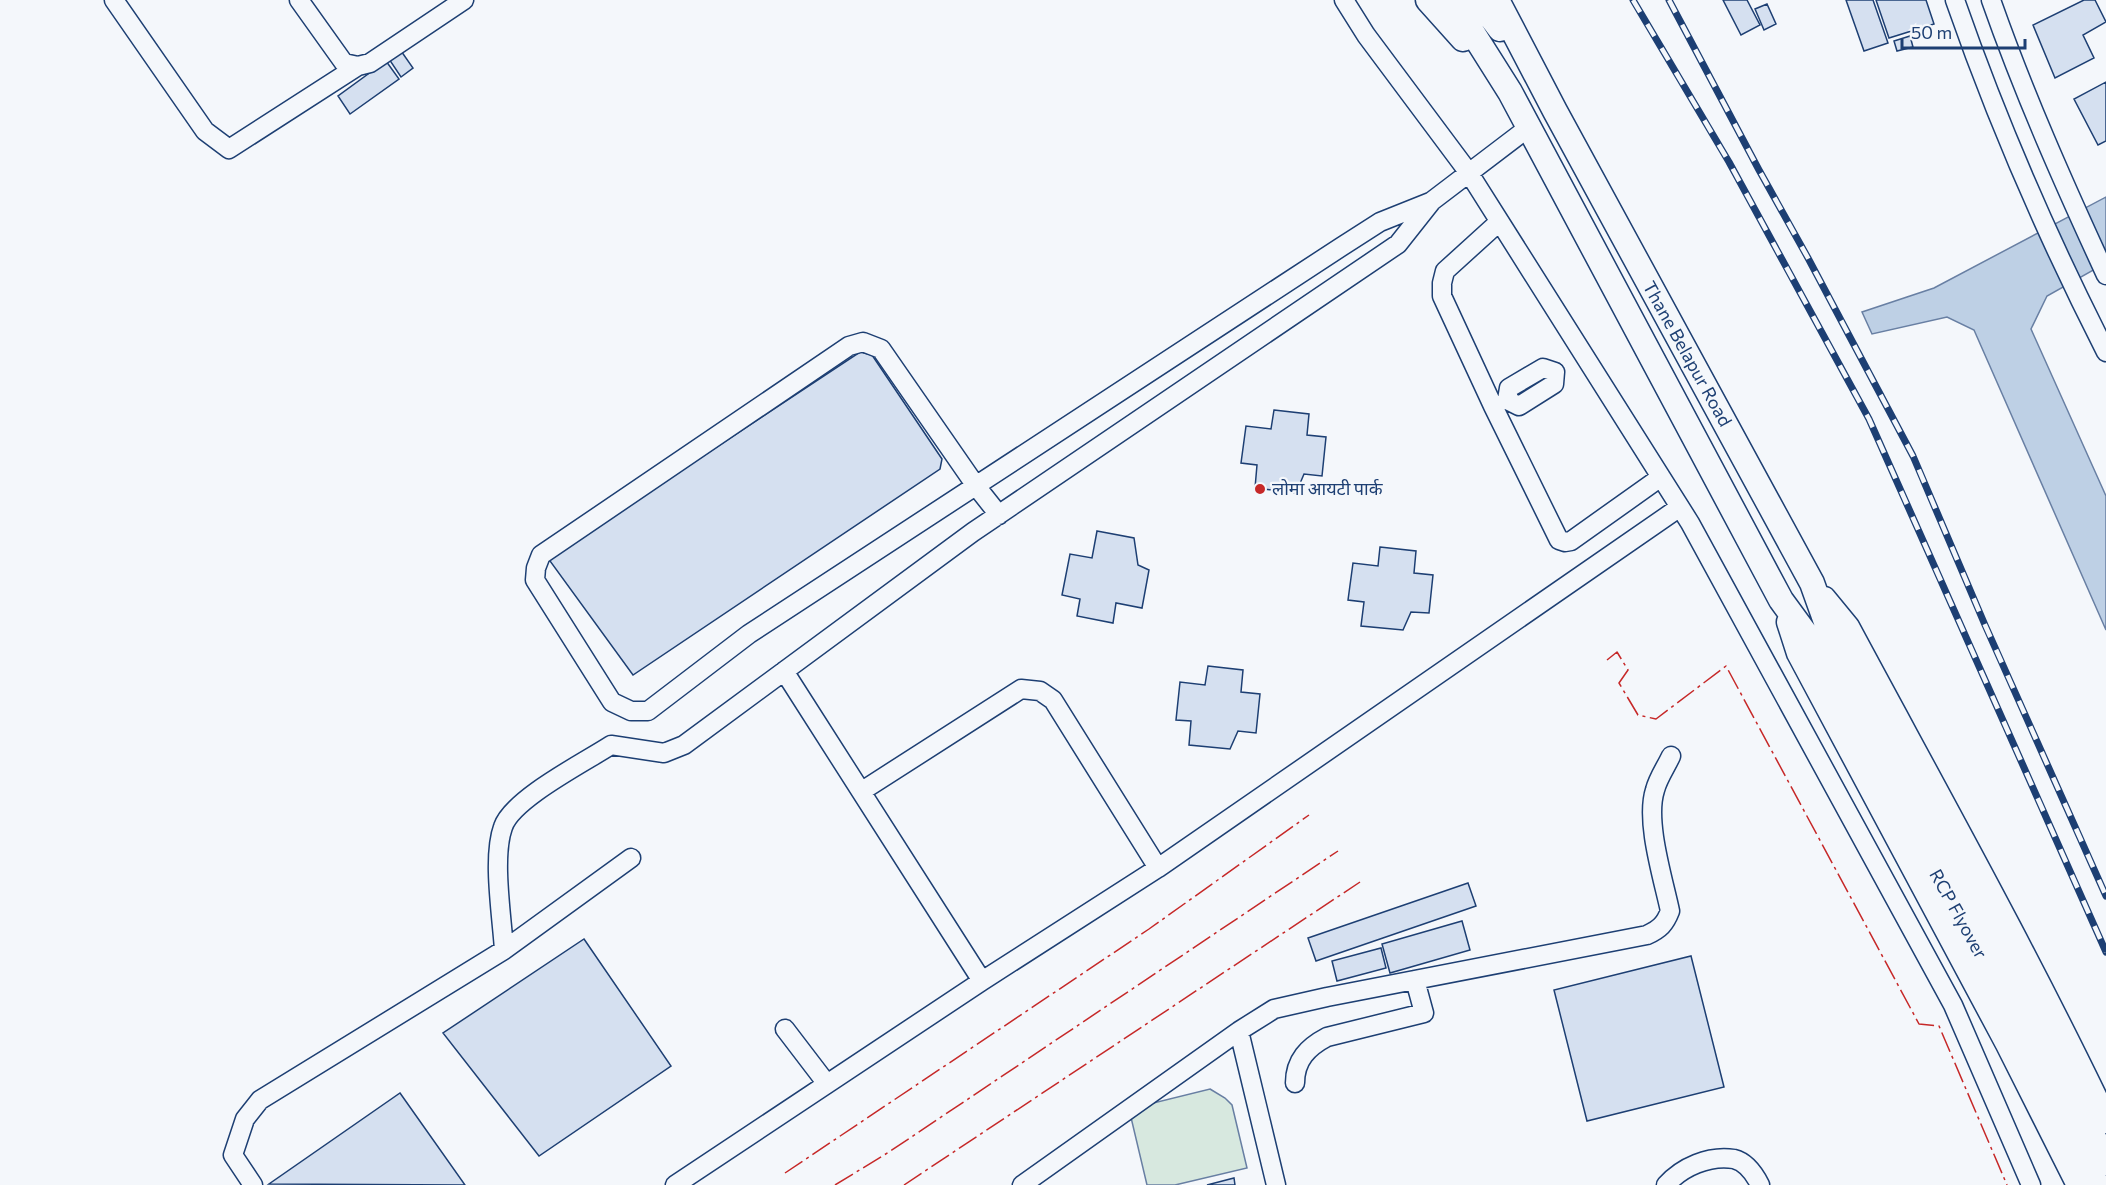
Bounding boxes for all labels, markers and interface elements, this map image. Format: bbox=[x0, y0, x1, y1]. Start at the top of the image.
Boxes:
scale bar bbox=[1902, 12, 2025, 50]
text: 50 m bbox=[1911, 21, 1952, 43]
street label: Thane Belapur Road bbox=[1639, 277, 1737, 430]
place label: लोमा आयटी पार्क bbox=[1272, 477, 1384, 499]
marker: लोमा आयटी पार्क bbox=[1253, 482, 1267, 496]
street label: RCP Flyover bbox=[1925, 865, 1992, 962]

